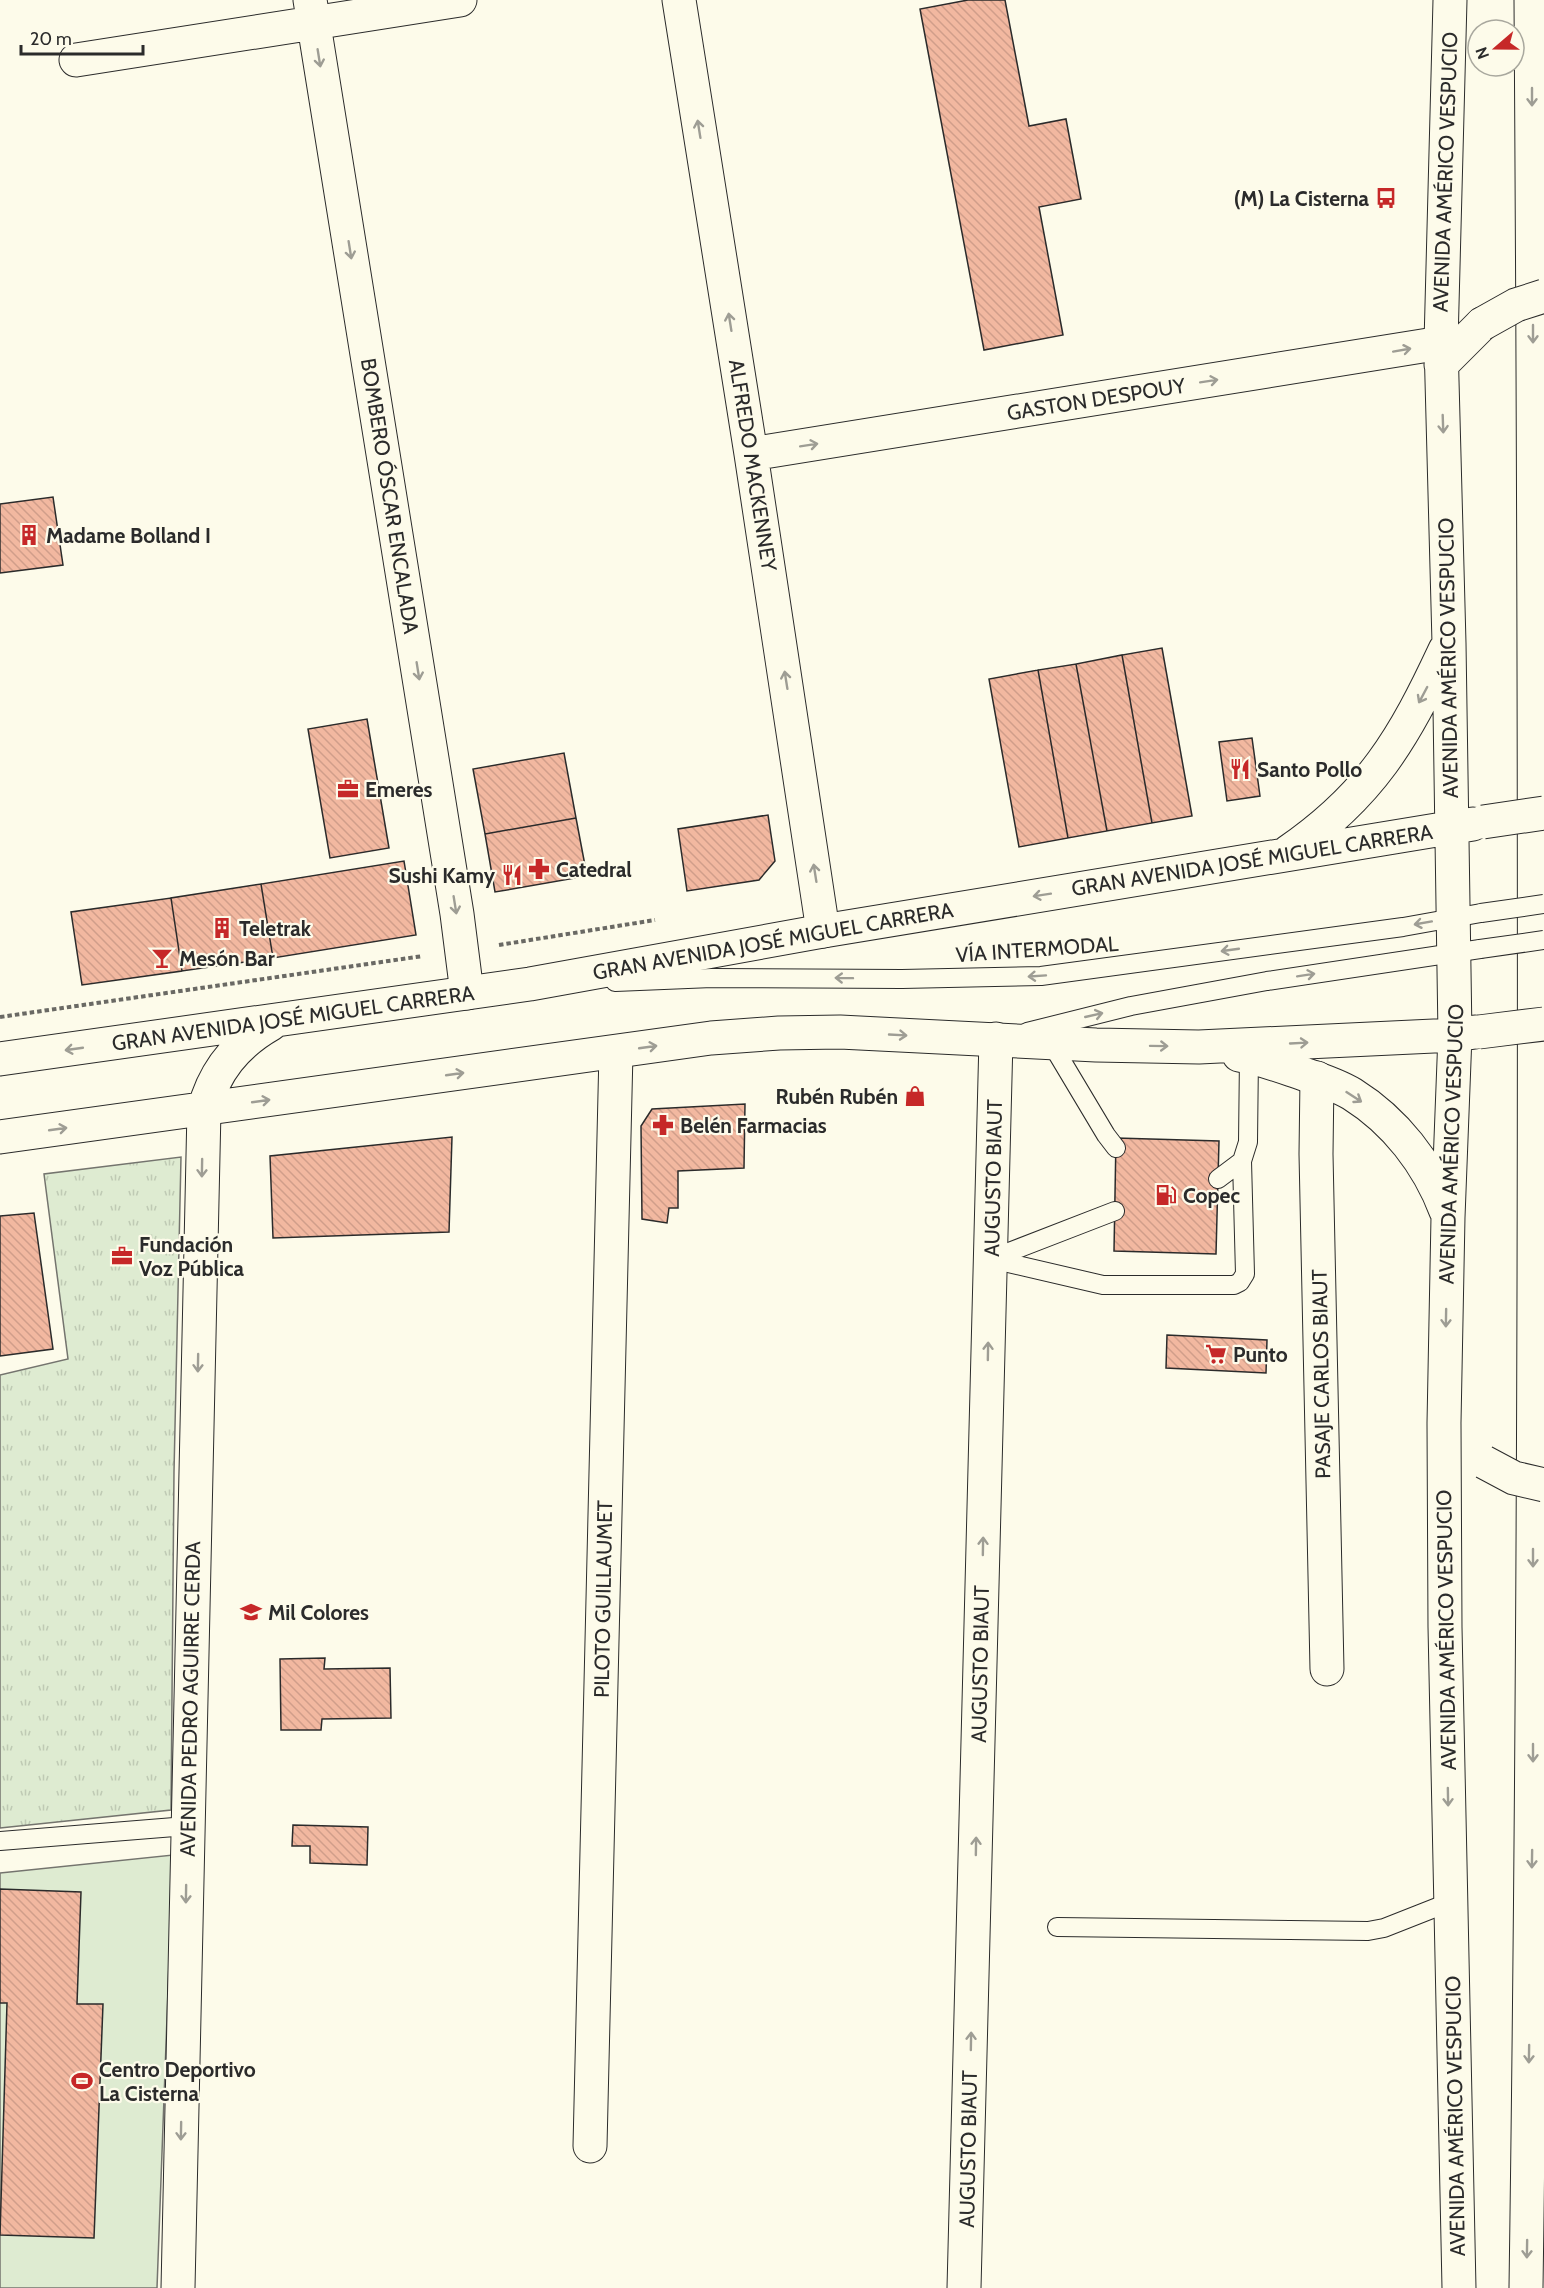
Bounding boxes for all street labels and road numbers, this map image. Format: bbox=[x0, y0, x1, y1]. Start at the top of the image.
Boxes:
street label: AVENIDA AMÉRICO VESPUCIO bbox=[1428, 31, 1462, 313]
street label: BOMBERO ÓSCAR ENCALADA bbox=[356, 356, 424, 636]
street label: ALFREDO MACKENNEY bbox=[724, 357, 782, 574]
street label: GASTON DESPOUY bbox=[1005, 372, 1188, 425]
street label: AVENIDA AMÉRICO VESPUCIO bbox=[1433, 517, 1463, 799]
street label: GRAN AVENIDA JOSÉ MIGUEL CARRERA bbox=[1070, 819, 1434, 901]
street label: GRAN AVENIDA JOSÉ MIGUEL CARRERA bbox=[591, 897, 955, 985]
street label: VÍA INTERMODAL bbox=[955, 931, 1120, 967]
street label: GRAN AVENIDA JOSÉ MIGUEL CARRERA bbox=[110, 980, 476, 1056]
street label: AVENIDA AMÉRICO VESPUCIO bbox=[1434, 1003, 1468, 1285]
street label: AUGUSTO BIAUT bbox=[979, 1099, 1007, 1257]
street label: PASAJE CARLOS BIAUT bbox=[1307, 1269, 1335, 1479]
street label: AVENIDA AMÉRICO VESPUCIO bbox=[1431, 1489, 1461, 1771]
street label: PILOTO GUILLAUMET bbox=[589, 1500, 617, 1698]
street label: AVENIDA PEDRO AGUIRRE CERDA bbox=[175, 1541, 205, 1857]
street label: AUGUSTO BIAUT bbox=[966, 1585, 994, 1743]
street label: AVENIDA AMÉRICO VESPUCIO bbox=[1440, 1975, 1470, 2257]
street label: AUGUSTO BIAUT bbox=[954, 2070, 982, 2228]

